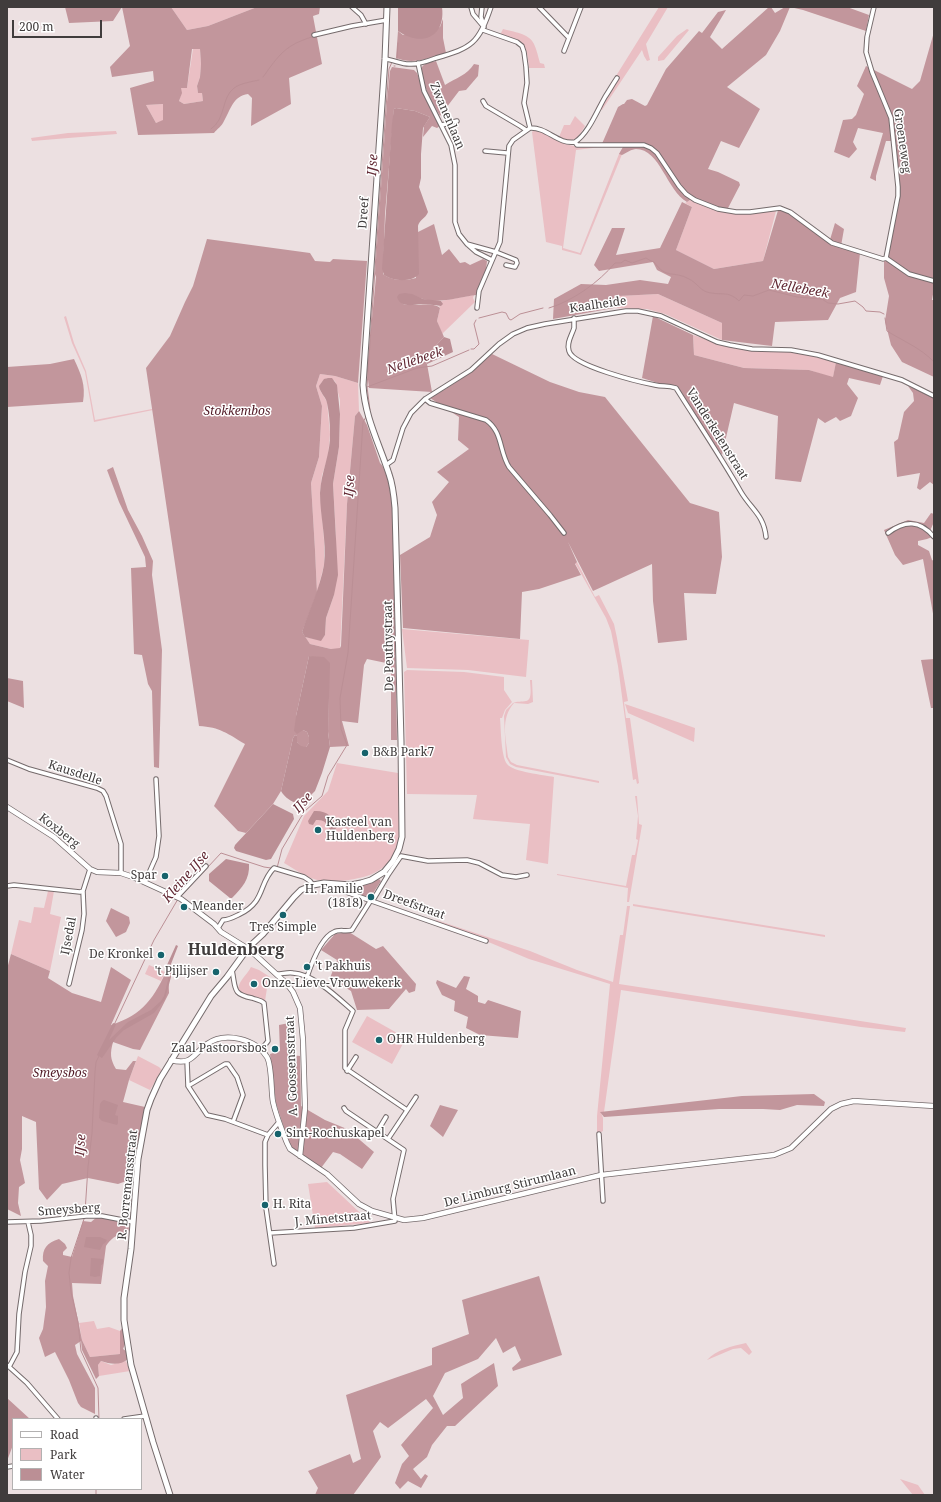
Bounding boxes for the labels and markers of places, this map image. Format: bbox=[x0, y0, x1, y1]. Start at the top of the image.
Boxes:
place label: B&B Park7 bbox=[373, 746, 434, 760]
marker: B&B Park7 bbox=[360, 748, 370, 758]
place label: Kasteel van Huldenberg bbox=[326, 816, 394, 844]
marker: Kasteel van Huldenberg bbox=[313, 825, 323, 835]
place label: Spar bbox=[131, 869, 157, 883]
marker: Spar bbox=[160, 871, 170, 881]
place label: H. Familie (1818) bbox=[305, 883, 363, 911]
marker: H. Familie (1818) bbox=[366, 892, 376, 902]
place label: Meander bbox=[192, 900, 244, 914]
marker: Meander bbox=[179, 902, 189, 912]
marker: Tres Simple bbox=[278, 910, 288, 920]
place label: Tres Simple bbox=[249, 921, 317, 935]
place label: De Kronkel bbox=[89, 948, 153, 962]
marker: De Kronkel bbox=[156, 950, 166, 960]
place label: 't Pakhuis bbox=[315, 960, 370, 974]
marker: 't Pakhuis bbox=[302, 962, 312, 972]
place label: 't Pijlijser bbox=[155, 965, 208, 979]
marker: 't Pijlijser bbox=[211, 967, 221, 977]
place label: Onze-Lieve-Vrouwekerk bbox=[262, 977, 401, 991]
marker: Onze-Lieve-Vrouwekerk bbox=[249, 979, 259, 989]
place label: OHR Huldenberg bbox=[387, 1033, 485, 1047]
marker: OHR Huldenberg bbox=[374, 1035, 384, 1045]
place label: Zaal Pastoorsbos bbox=[171, 1042, 267, 1056]
marker: Zaal Pastoorsbos bbox=[270, 1044, 280, 1054]
place label: Sint-Rochuskapel bbox=[286, 1127, 385, 1141]
marker: Sint-Rochuskapel bbox=[273, 1129, 283, 1139]
place label: H. Rita bbox=[273, 1198, 311, 1212]
marker: H. Rita bbox=[260, 1200, 270, 1210]

